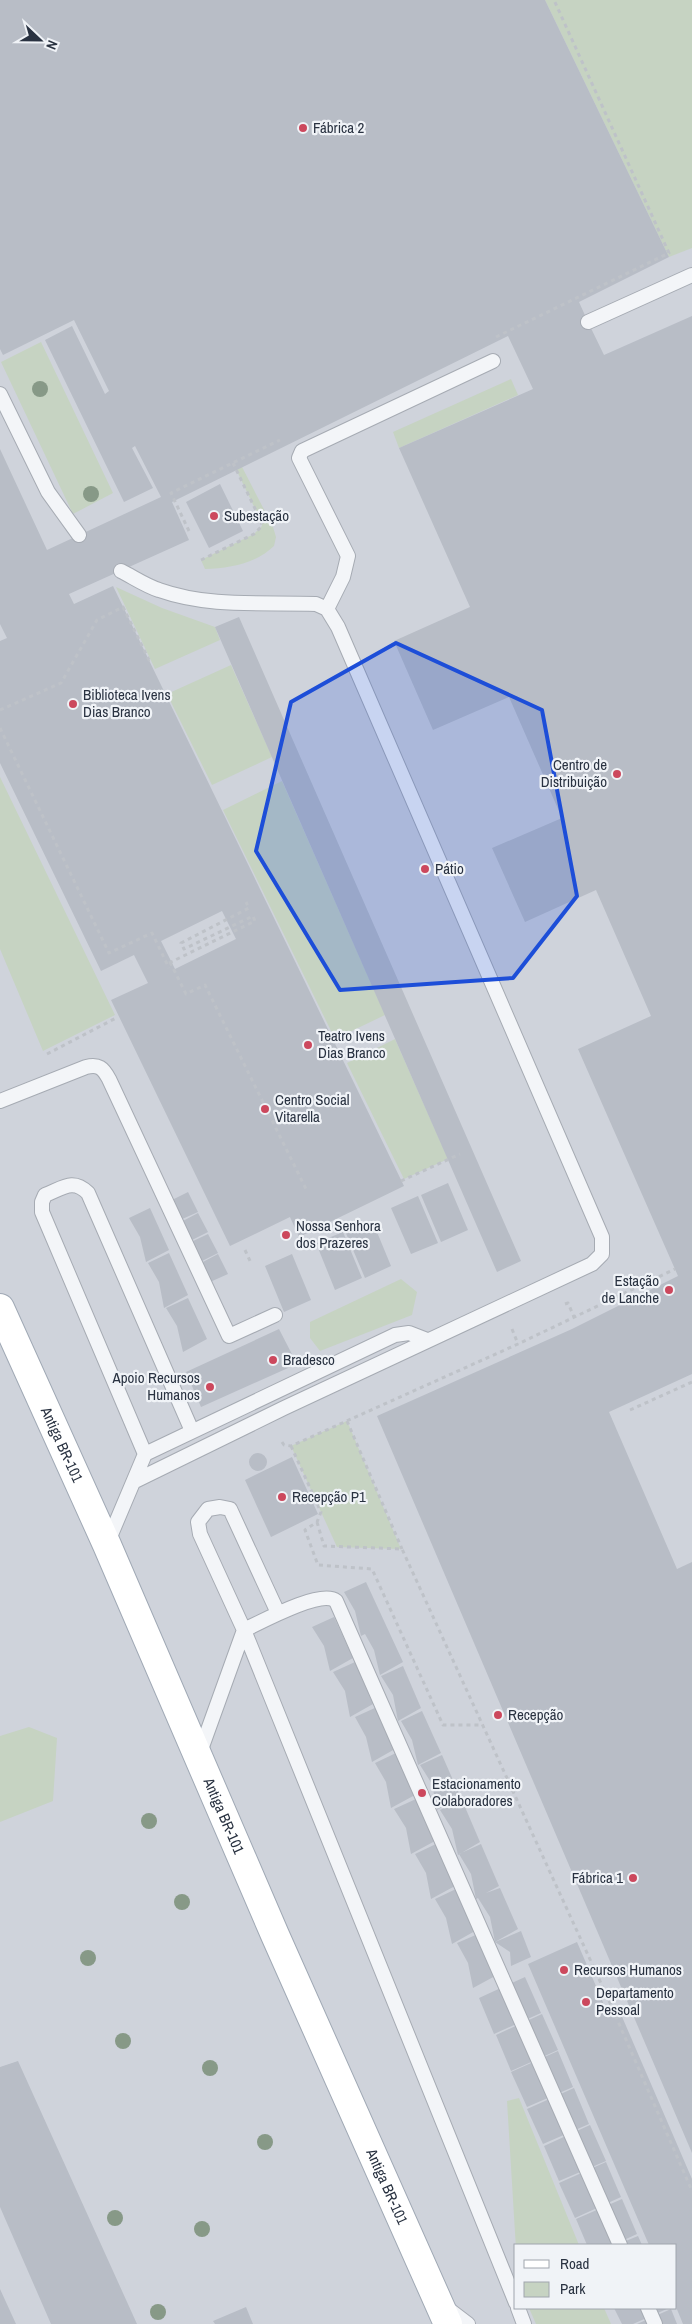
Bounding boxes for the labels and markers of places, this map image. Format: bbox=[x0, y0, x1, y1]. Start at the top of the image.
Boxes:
place label: Fábrica 2 bbox=[313, 117, 365, 138]
marker: Fábrica 2 bbox=[297, 122, 309, 134]
place label: Subestação bbox=[224, 505, 289, 526]
marker: Subestação bbox=[208, 510, 220, 522]
place label: Biblioteca Ivens Dias Branco bbox=[83, 684, 171, 722]
marker: Biblioteca Ivens Dias Branco bbox=[67, 698, 79, 710]
place label: Centro de Distribuição bbox=[541, 754, 607, 792]
marker: Centro de Distribuição bbox=[611, 768, 623, 780]
place label: Pátio bbox=[435, 858, 464, 879]
marker: Pátio bbox=[419, 863, 431, 875]
place label: Teatro Ivens Dias Branco bbox=[318, 1025, 386, 1063]
marker: Teatro Ivens Dias Branco bbox=[302, 1039, 314, 1051]
place label: Centro Social Vitarella bbox=[275, 1089, 350, 1127]
marker: Centro Social Vitarella bbox=[259, 1103, 271, 1115]
place label: Nossa Senhora dos Prazeres bbox=[296, 1215, 381, 1253]
marker: Nossa Senhora dos Prazeres bbox=[280, 1229, 292, 1241]
place label: Estação de Lanche bbox=[602, 1270, 659, 1308]
marker: Estação de Lanche bbox=[663, 1284, 675, 1296]
place label: Bradesco bbox=[283, 1349, 335, 1370]
marker: Bradesco bbox=[267, 1354, 279, 1366]
place label: Apoio Recursos Humanos bbox=[111, 1367, 200, 1405]
marker: Apoio Recursos Humanos bbox=[204, 1381, 216, 1393]
place label: Recepção P1 bbox=[292, 1486, 366, 1507]
marker: Recepção P1 bbox=[276, 1491, 288, 1503]
place label: Recepção bbox=[508, 1704, 564, 1725]
marker: Recepção bbox=[492, 1709, 504, 1721]
place label: Estacionamento Colaboradores bbox=[432, 1773, 521, 1811]
marker: Estacionamento Colaboradores bbox=[416, 1787, 428, 1799]
place label: Fábrica 1 bbox=[572, 1867, 623, 1888]
marker: Fábrica 1 bbox=[627, 1872, 639, 1884]
place label: Recursos Humanos bbox=[574, 1959, 682, 1980]
marker: Recursos Humanos bbox=[558, 1964, 570, 1976]
place label: Departamento Pessoal bbox=[596, 1982, 674, 2020]
marker: Departamento Pessoal bbox=[580, 1996, 592, 2008]

